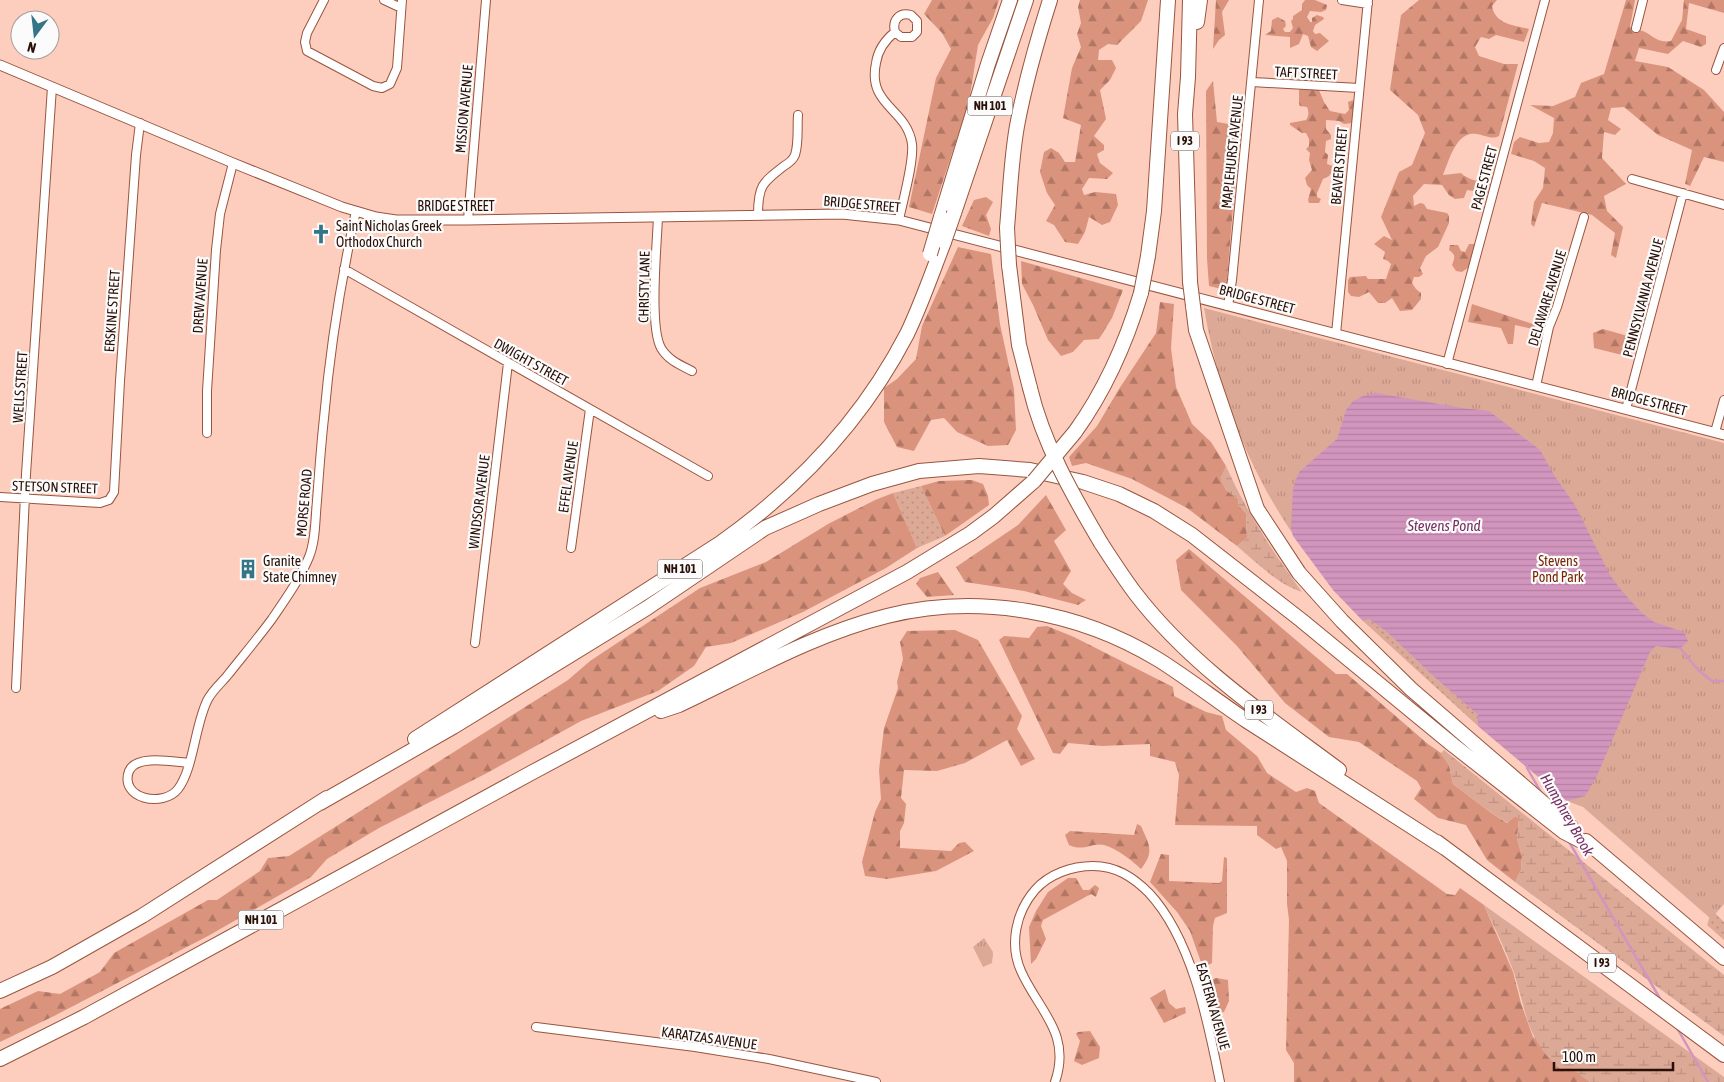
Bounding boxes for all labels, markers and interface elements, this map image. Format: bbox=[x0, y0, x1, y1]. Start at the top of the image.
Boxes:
north arrow bbox=[10, 10, 60, 60]
text: N bbox=[26, 39, 38, 56]
street label: TAFT STREET bbox=[1274, 63, 1338, 83]
street label: MISSION AVENUE bbox=[452, 64, 476, 154]
street label: MAPLEHURST AVENUE bbox=[1218, 95, 1246, 209]
road number: NH 101 bbox=[968, 96, 1012, 115]
street label: BEAVER STREET bbox=[1328, 126, 1350, 206]
road number: I 93 bbox=[1171, 132, 1199, 150]
street label: PAGE STREET bbox=[1468, 144, 1500, 212]
street label: BRIDGE STREET bbox=[823, 193, 901, 215]
street label: BRIDGE STREET bbox=[417, 198, 495, 214]
place label: Saint Nicholas Greek Orthodox Church bbox=[336, 218, 442, 250]
church icon: Saint Nicholas Greek Orthodox Church bbox=[310, 223, 332, 245]
street label: PENNSYLVANIA AVENUE bbox=[1619, 237, 1667, 359]
street label: DELAWARE AVENUE bbox=[1525, 248, 1569, 348]
street label: CHRISTY LANE bbox=[635, 251, 653, 323]
street label: DREW AVENUE bbox=[189, 258, 211, 334]
street label: ERSKINE STREET bbox=[101, 269, 123, 353]
street label: BRIDGE STREET bbox=[1218, 281, 1296, 317]
street label: DWIGHT STREET bbox=[491, 335, 571, 389]
street label: WELLS STREET bbox=[10, 351, 30, 423]
street label: BRIDGE STREET bbox=[1610, 383, 1688, 419]
street label: EFFEL AVENUE bbox=[555, 440, 581, 514]
street label: WINDSOR AVENUE bbox=[465, 454, 493, 550]
street label: MORSE ROAD bbox=[293, 468, 315, 538]
street label: STETSON STREET bbox=[12, 478, 98, 496]
water label: Stevens Pond bbox=[1406, 517, 1481, 534]
place label: Granite State Chimney bbox=[263, 553, 337, 585]
park label: Stevens Pond Park bbox=[1532, 553, 1584, 585]
building icon: Granite State Chimney bbox=[237, 558, 259, 580]
road number: NH 101 bbox=[658, 560, 702, 578]
road number: I 93 bbox=[1245, 700, 1273, 720]
water label: Humphrey Brook bbox=[1537, 771, 1598, 859]
road number: NH 101 bbox=[238, 910, 284, 930]
road number: I 93 bbox=[1588, 954, 1616, 972]
street label: EASTERN AVENUE bbox=[1193, 961, 1233, 1051]
street label: KARATZAS AVENUE bbox=[660, 1023, 758, 1053]
scale bar bbox=[1554, 1040, 1673, 1072]
text: 100 m bbox=[1562, 1048, 1596, 1065]

